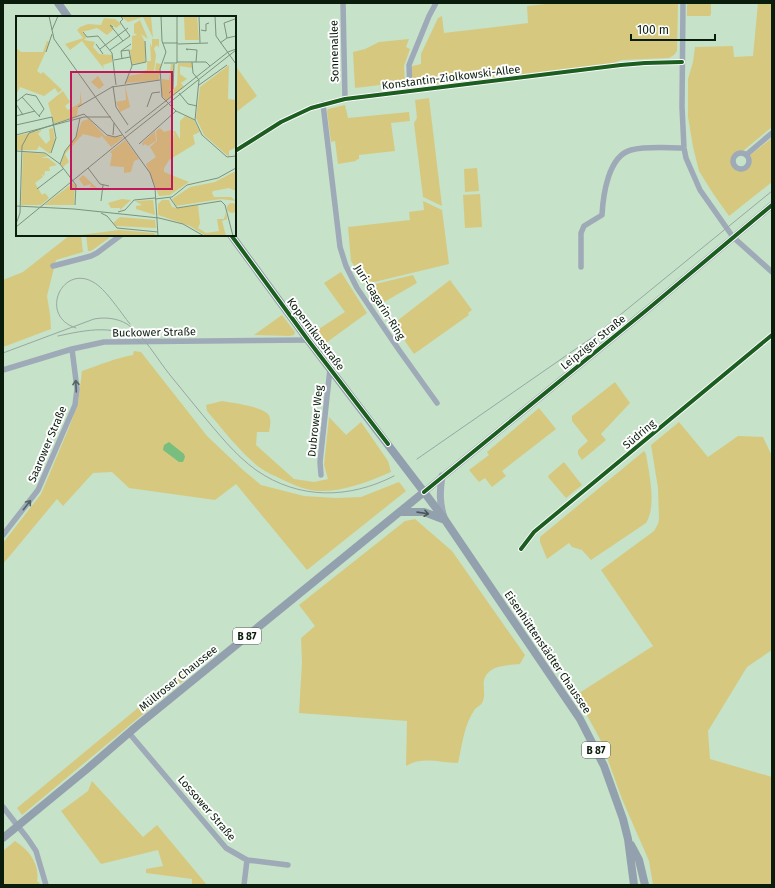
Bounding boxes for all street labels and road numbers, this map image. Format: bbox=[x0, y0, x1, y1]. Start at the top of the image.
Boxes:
street label: Sonnenallee bbox=[327, 20, 342, 82]
street label: Konstantin-Ziolkowski-Allee bbox=[381, 63, 521, 92]
street label: Juri-Gagarin-Ring bbox=[351, 262, 408, 342]
street label: Kopernikusstraße bbox=[284, 295, 347, 373]
street label: Leipziger Straße bbox=[558, 312, 628, 373]
street label: Buckower Straße bbox=[112, 325, 196, 340]
street label: Dubrower Weg bbox=[305, 384, 326, 458]
street label: Saarower Straße bbox=[26, 404, 69, 484]
street label: Südring bbox=[620, 417, 658, 452]
street label: Eisenhüttenstädter Chaussee bbox=[502, 588, 594, 716]
road number: B 87 bbox=[233, 628, 261, 644]
street label: Müllroser Chaussee bbox=[137, 643, 220, 714]
road number: B 87 bbox=[582, 742, 610, 758]
street label: Lossower Straße bbox=[175, 773, 238, 843]

